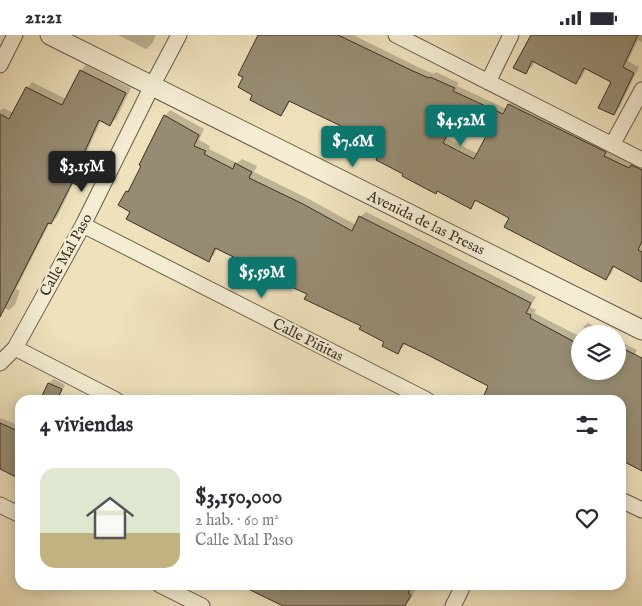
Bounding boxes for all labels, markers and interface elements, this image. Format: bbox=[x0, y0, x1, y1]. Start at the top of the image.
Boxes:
text: 21:21 bbox=[25, 6, 62, 30]
pin: $4.52M bbox=[420, 105, 502, 147]
text: $4.52M bbox=[437, 111, 485, 131]
pin: $7.6M bbox=[318, 125, 388, 168]
text: $7.6M bbox=[332, 132, 374, 152]
pin: $3.15M bbox=[41, 151, 123, 193]
text: $3.15M bbox=[59, 157, 105, 177]
street label: Avenida de las Presas bbox=[363, 186, 488, 260]
street label: Calle Mal Paso bbox=[35, 210, 97, 300]
pin: $5.59M bbox=[221, 257, 303, 299]
text: $5.59M bbox=[239, 263, 285, 283]
street label: Calle Piñitas bbox=[269, 314, 347, 366]
map controls bbox=[571, 325, 626, 380]
button: layers bbox=[571, 325, 626, 380]
icon: filters bbox=[573, 411, 601, 439]
text: 4 viviendas bbox=[40, 412, 133, 439]
text: $3,150,000 bbox=[195, 484, 282, 511]
icon: home bbox=[80, 488, 140, 548]
icon: heart bbox=[573, 504, 601, 532]
text: 2 hab. · 60 m² bbox=[195, 511, 279, 531]
text: Calle Mal Paso bbox=[195, 531, 293, 551]

